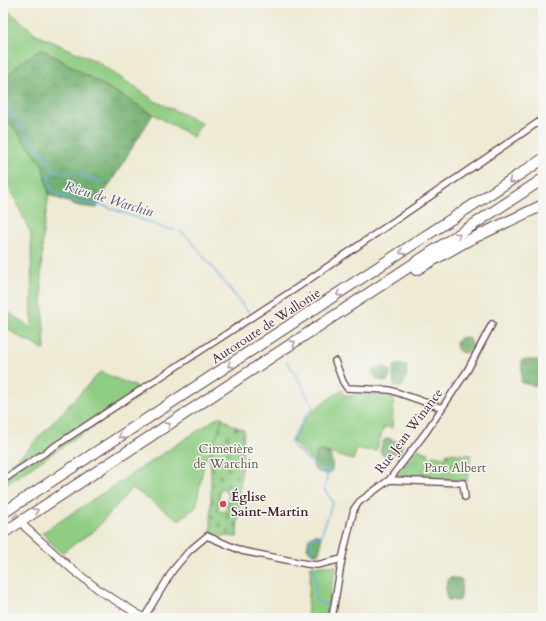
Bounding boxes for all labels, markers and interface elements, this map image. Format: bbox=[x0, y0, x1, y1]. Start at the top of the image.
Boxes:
water label: Rieu de Warchin bbox=[62, 176, 156, 222]
one-way arrow bbox=[508, 176, 515, 184]
one-way arrow bbox=[453, 233, 460, 240]
one-way arrow bbox=[399, 248, 406, 255]
street label: Autoroute de Wallonie bbox=[208, 284, 324, 368]
one-way arrow bbox=[336, 289, 343, 297]
one-way arrow bbox=[289, 341, 296, 348]
one-way arrow bbox=[227, 361, 234, 368]
street label: Rue Jean Winance bbox=[371, 385, 447, 477]
one-way arrow bbox=[164, 422, 171, 430]
one-way arrow bbox=[118, 431, 125, 439]
park label: Cimetière de Warchin bbox=[193, 440, 259, 473]
park label: Parc Albert bbox=[424, 459, 486, 477]
place label: Église Saint-Martin bbox=[231, 488, 309, 521]
marker: Église Saint-Martin bbox=[218, 499, 228, 509]
one-way arrow bbox=[31, 509, 38, 516]

